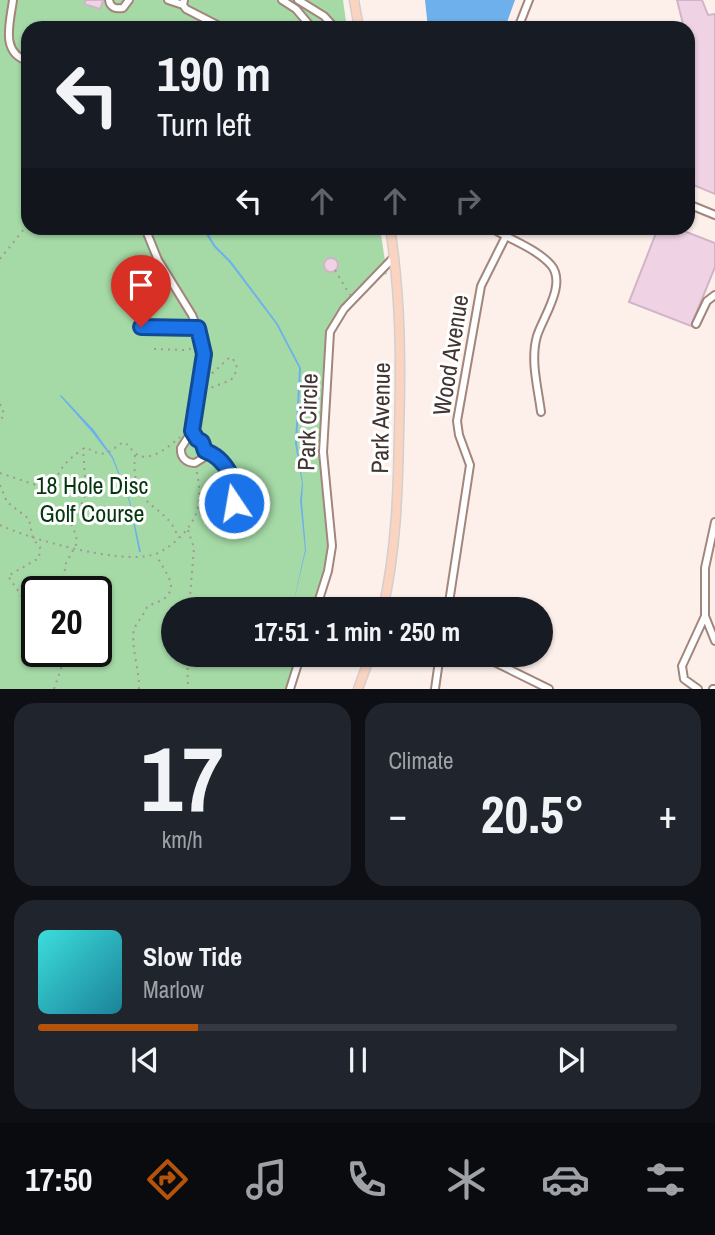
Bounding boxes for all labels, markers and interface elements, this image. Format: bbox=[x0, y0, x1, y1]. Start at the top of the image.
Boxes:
text: 190 m bbox=[157, 40, 271, 106]
icon: left bbox=[42, 49, 133, 140]
text: Turn left bbox=[157, 103, 251, 146]
icon: left bbox=[230, 182, 268, 220]
icon: ahead bbox=[303, 182, 341, 220]
icon: ahead bbox=[376, 182, 414, 220]
icon: right bbox=[449, 182, 487, 220]
pin bbox=[111, 255, 171, 327]
icon: arrive bbox=[122, 266, 160, 304]
street label: Wood Avenue bbox=[425, 292, 475, 418]
street label: Park Avenue bbox=[363, 362, 397, 474]
street label: Park Circle bbox=[289, 373, 325, 471]
position arrow bbox=[197, 466, 271, 540]
park label: 18 Hole Disc Golf Course bbox=[36, 469, 148, 529]
speed limit sign: 20 bbox=[21, 576, 112, 667]
text: 17:51 · 1 min · 250 m bbox=[254, 614, 460, 649]
text: 17 bbox=[141, 717, 224, 839]
text: Climate bbox=[389, 745, 453, 776]
text: 20.5° bbox=[481, 779, 585, 849]
text: − bbox=[389, 789, 407, 840]
text: + bbox=[659, 789, 677, 840]
text: km/h bbox=[162, 824, 203, 855]
text: Slow Tide bbox=[143, 939, 242, 974]
text: Marlow bbox=[143, 974, 204, 1005]
icon: previous bbox=[126, 1041, 164, 1079]
icon: pause bbox=[339, 1041, 377, 1079]
icon: next bbox=[552, 1041, 590, 1079]
icon: directions bbox=[143, 1155, 192, 1204]
icon: music bbox=[242, 1155, 291, 1204]
icon: phone bbox=[342, 1155, 391, 1204]
icon: climate bbox=[442, 1155, 491, 1204]
icon: car bbox=[541, 1155, 590, 1204]
icon: filters bbox=[641, 1155, 690, 1204]
text: 17:50 bbox=[25, 1158, 92, 1201]

